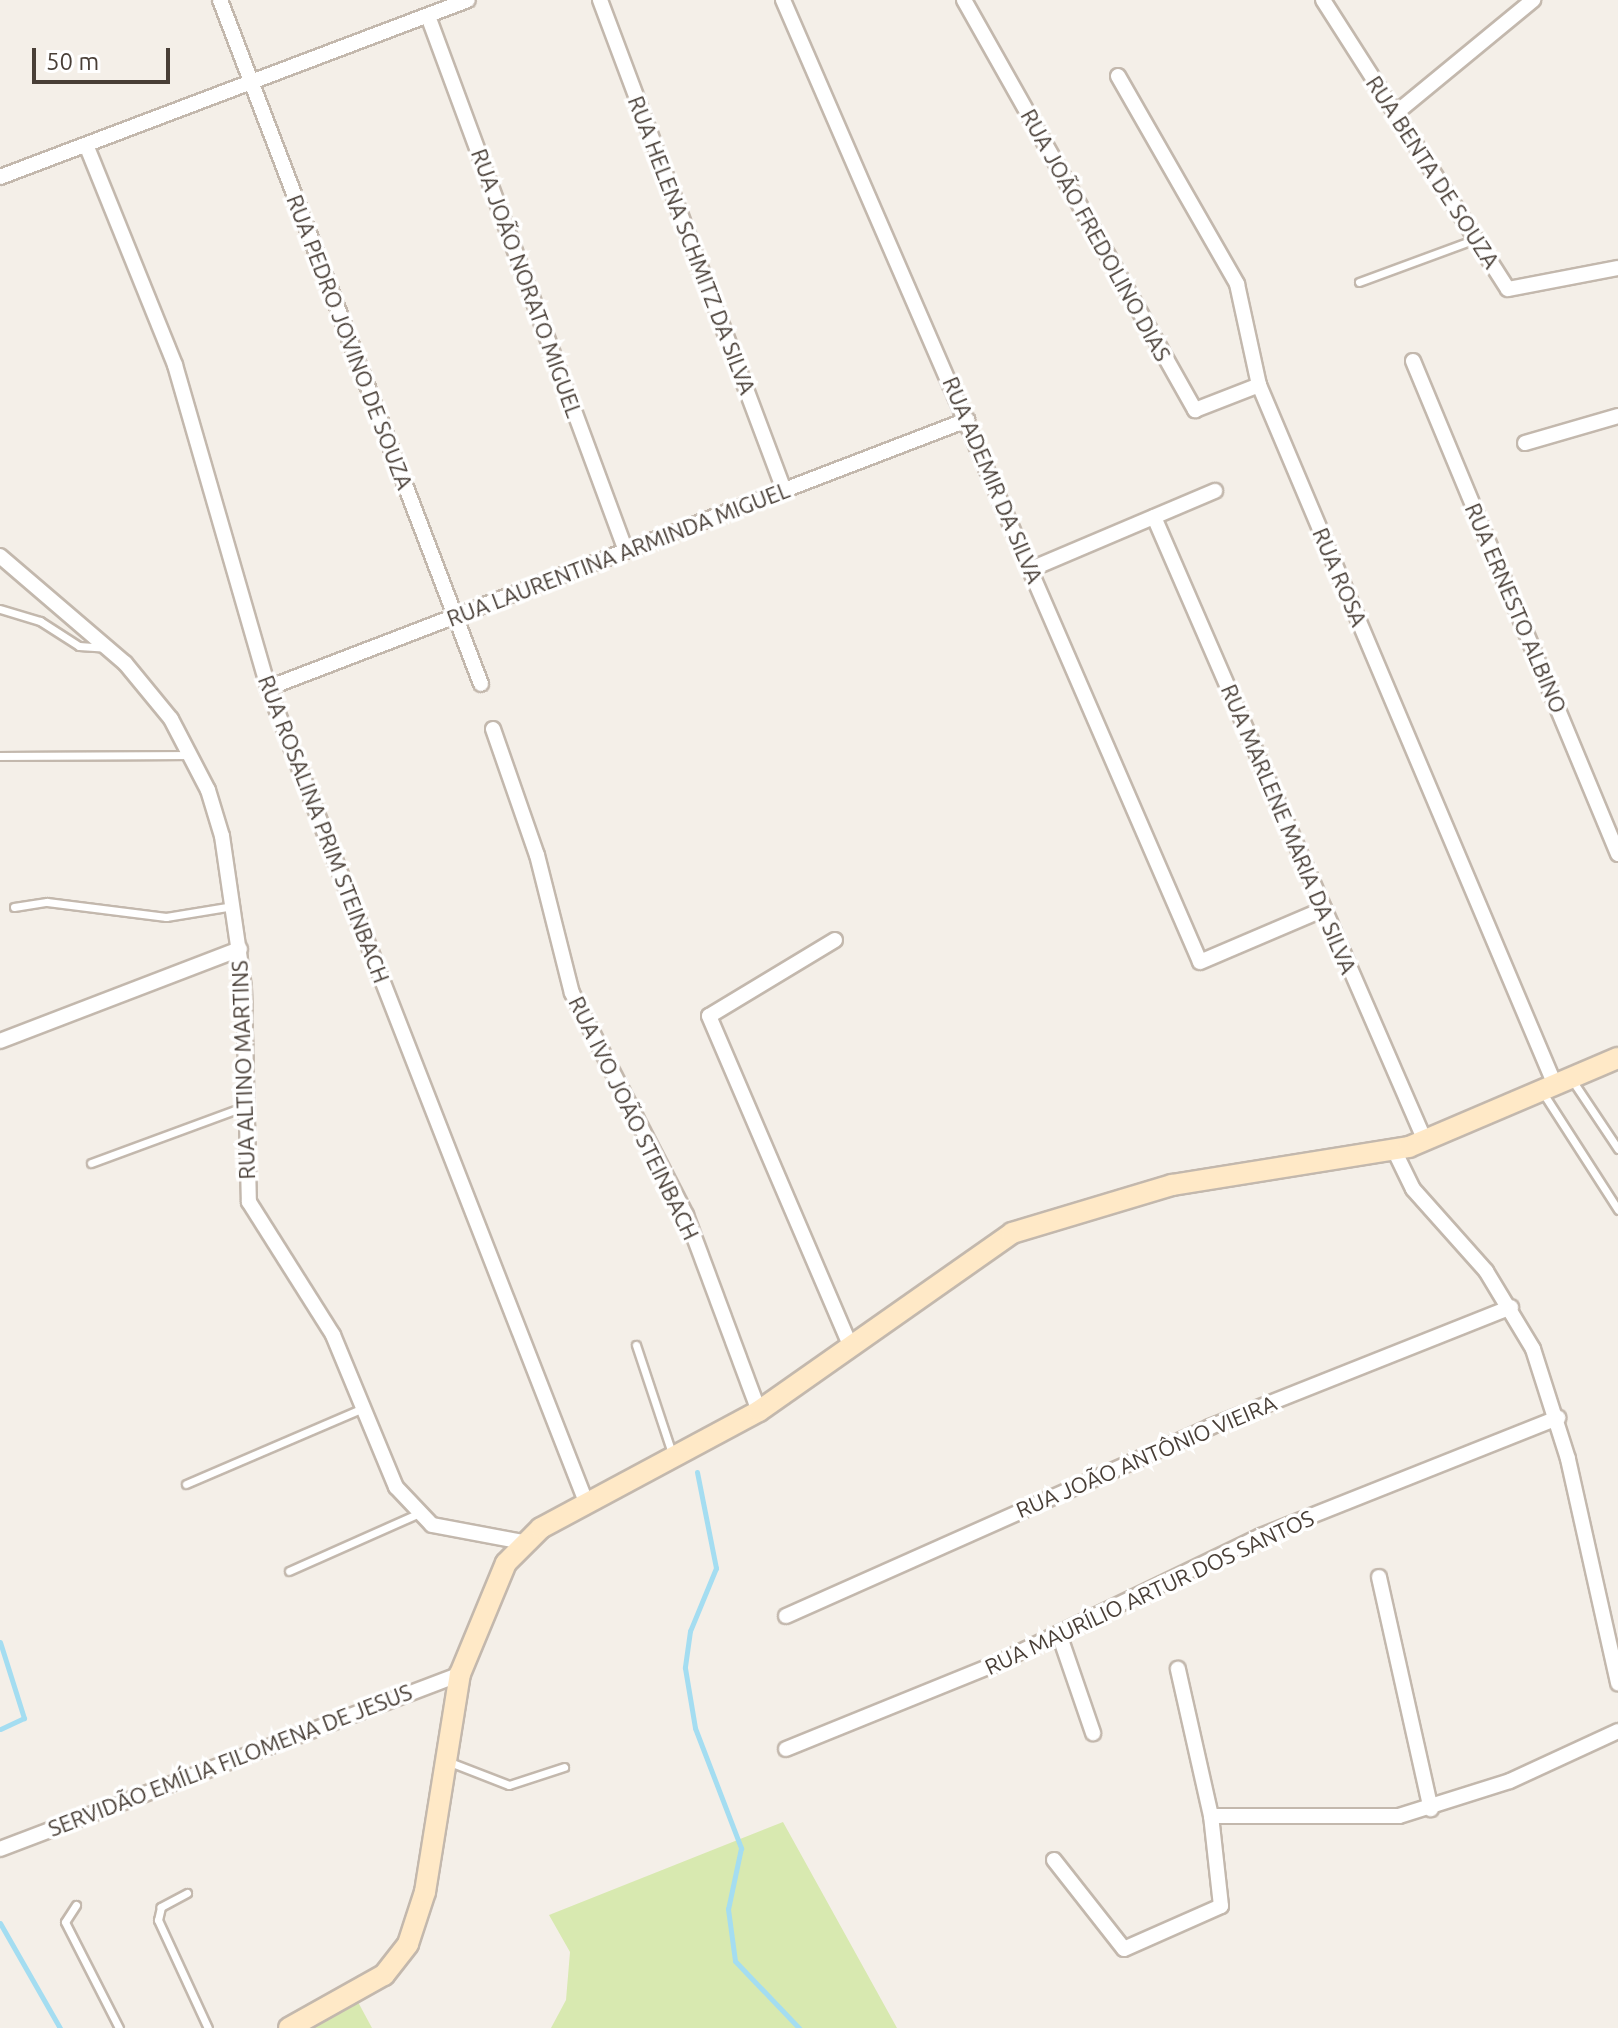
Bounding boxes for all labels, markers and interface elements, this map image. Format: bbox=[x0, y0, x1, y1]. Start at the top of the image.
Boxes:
scale bar bbox=[36, 32, 174, 82]
text: 50 m bbox=[46, 48, 99, 75]
street label: RUA BENTA DE SOUZA bbox=[1361, 71, 1505, 273]
street label: RUA HELENA SCHMITZ DA SILVA bbox=[623, 92, 761, 398]
street label: RUA JOÃO FREDOLINO DIAS bbox=[1016, 104, 1176, 366]
street label: RUA JOÃO NORATO MIGUEL bbox=[466, 145, 588, 421]
street label: RUA PEDRO JOVINO DE SOUZA bbox=[281, 191, 419, 493]
street label: RUA ADEMIR DA SILVA bbox=[937, 373, 1049, 587]
street label: RUA LAURENTINA ARMINDA MIGUEL bbox=[443, 476, 793, 632]
street label: RUA ERNESTO ALBINO bbox=[1460, 499, 1572, 717]
street label: RUA ROSA bbox=[1307, 524, 1373, 630]
street label: RUA ROSALINA PRIM STEINBACH bbox=[253, 671, 395, 987]
street label: RUA MARLENE MARIA DA SILVA bbox=[1216, 680, 1362, 978]
street label: RUA ALTINO MARTINS bbox=[226, 960, 260, 1180]
street label: RUA IVO JOÃO STEINBACH bbox=[563, 992, 705, 1244]
street label: RUA JOÃO ANTÔNIO VIEIRA bbox=[1012, 1389, 1280, 1523]
street label: RUA MAURÍLIO ARTUR DOS SANTOS bbox=[980, 1504, 1318, 1680]
street label: SERVIDÃO EMÍLIA FILOMENA DE JESUS bbox=[44, 1678, 416, 1842]

